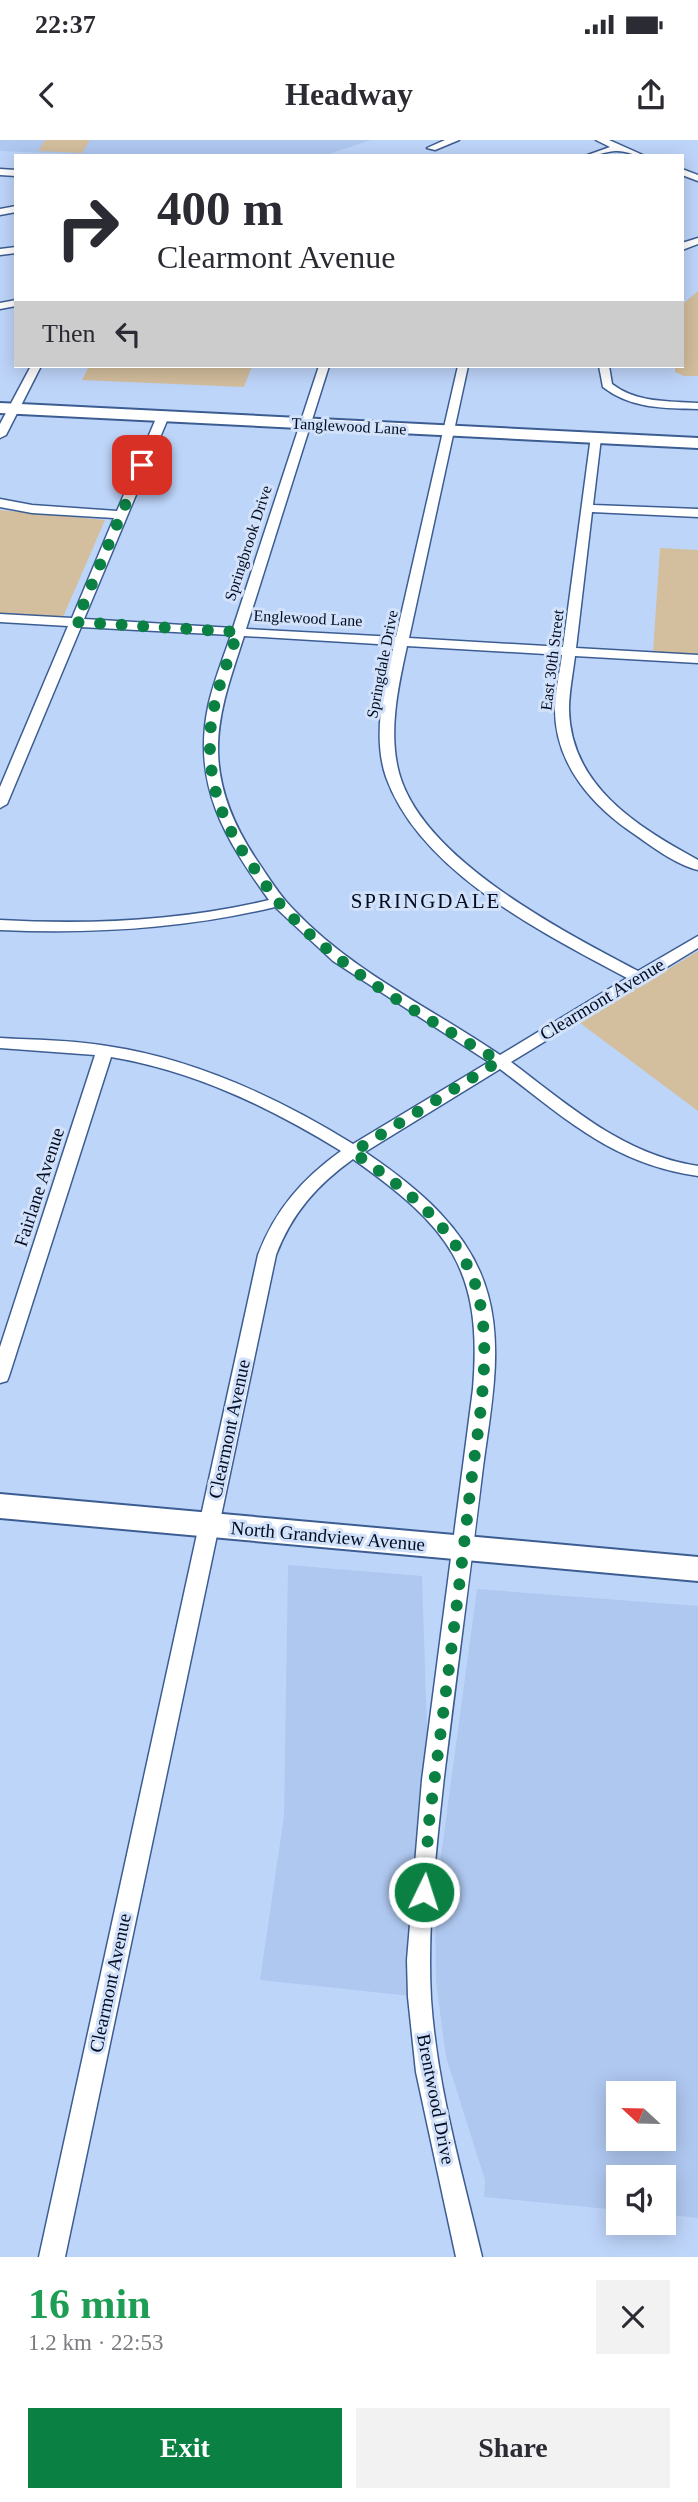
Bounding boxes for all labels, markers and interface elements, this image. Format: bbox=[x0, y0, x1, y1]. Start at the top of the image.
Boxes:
text: 22:37 bbox=[35, 10, 96, 39]
icon: back bbox=[28, 76, 66, 114]
text: Headway bbox=[285, 76, 413, 112]
icon: share bbox=[632, 76, 670, 114]
text: 400 m bbox=[157, 181, 284, 236]
icon: right bbox=[42, 182, 133, 273]
text: Clearmont Avenue bbox=[157, 239, 395, 275]
icon: left bbox=[109, 315, 147, 353]
text: Then bbox=[42, 319, 95, 348]
street label: Tanglewood Lane bbox=[291, 415, 407, 438]
pin bbox=[112, 435, 172, 495]
icon: arrive bbox=[123, 446, 161, 484]
street label: Springbrook Drive bbox=[221, 483, 276, 603]
street label: Englewood Lane bbox=[253, 607, 363, 630]
street label: East 30th Street bbox=[537, 608, 567, 711]
street label: Springdale Drive bbox=[363, 609, 402, 720]
district label: SPRINGDALE bbox=[351, 889, 501, 913]
street label: Clearmont Avenue bbox=[536, 954, 668, 1044]
street label: Fairlane Avenue bbox=[10, 1125, 68, 1249]
street label: Clearmont Avenue bbox=[204, 1358, 254, 1500]
street label: North Grandview Avenue bbox=[230, 1517, 426, 1555]
position arrow bbox=[387, 1855, 461, 1929]
street label: Clearmont Avenue bbox=[85, 1912, 135, 2054]
street label: Brentwood Drive bbox=[413, 2032, 459, 2166]
north arrow bbox=[606, 2081, 676, 2151]
map controls bbox=[606, 2081, 676, 2235]
button: sound bbox=[606, 2165, 676, 2235]
button: close bbox=[596, 2280, 670, 2354]
text: 16 min bbox=[28, 2281, 151, 2327]
text: 1.2 km · 22:53 bbox=[28, 2330, 163, 2355]
button: Exit bbox=[28, 2408, 342, 2488]
button: Share bbox=[356, 2408, 670, 2488]

